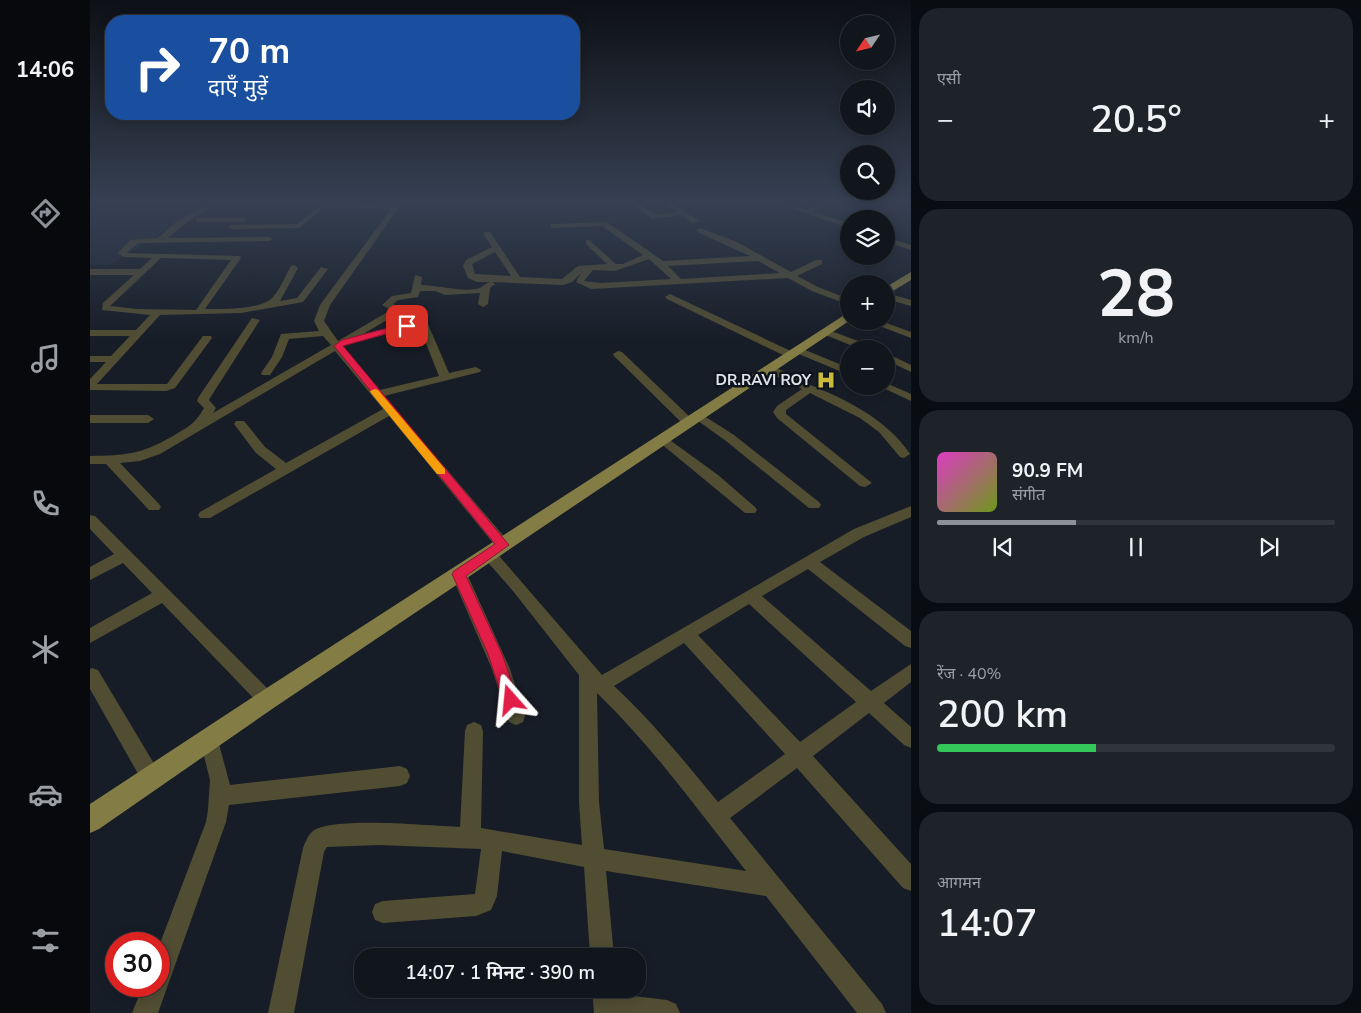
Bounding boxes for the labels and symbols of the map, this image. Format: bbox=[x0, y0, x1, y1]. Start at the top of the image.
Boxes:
north arrow bbox=[840, 15, 895, 70]
pin bbox=[386, 305, 428, 347]
hospital icon: DR.RAVI ROY bbox=[815, 369, 837, 391]
place label: DR.RAVI ROY bbox=[716, 370, 812, 390]
position arrow bbox=[484, 673, 536, 725]
speed limit sign: 30 bbox=[105, 932, 170, 997]

